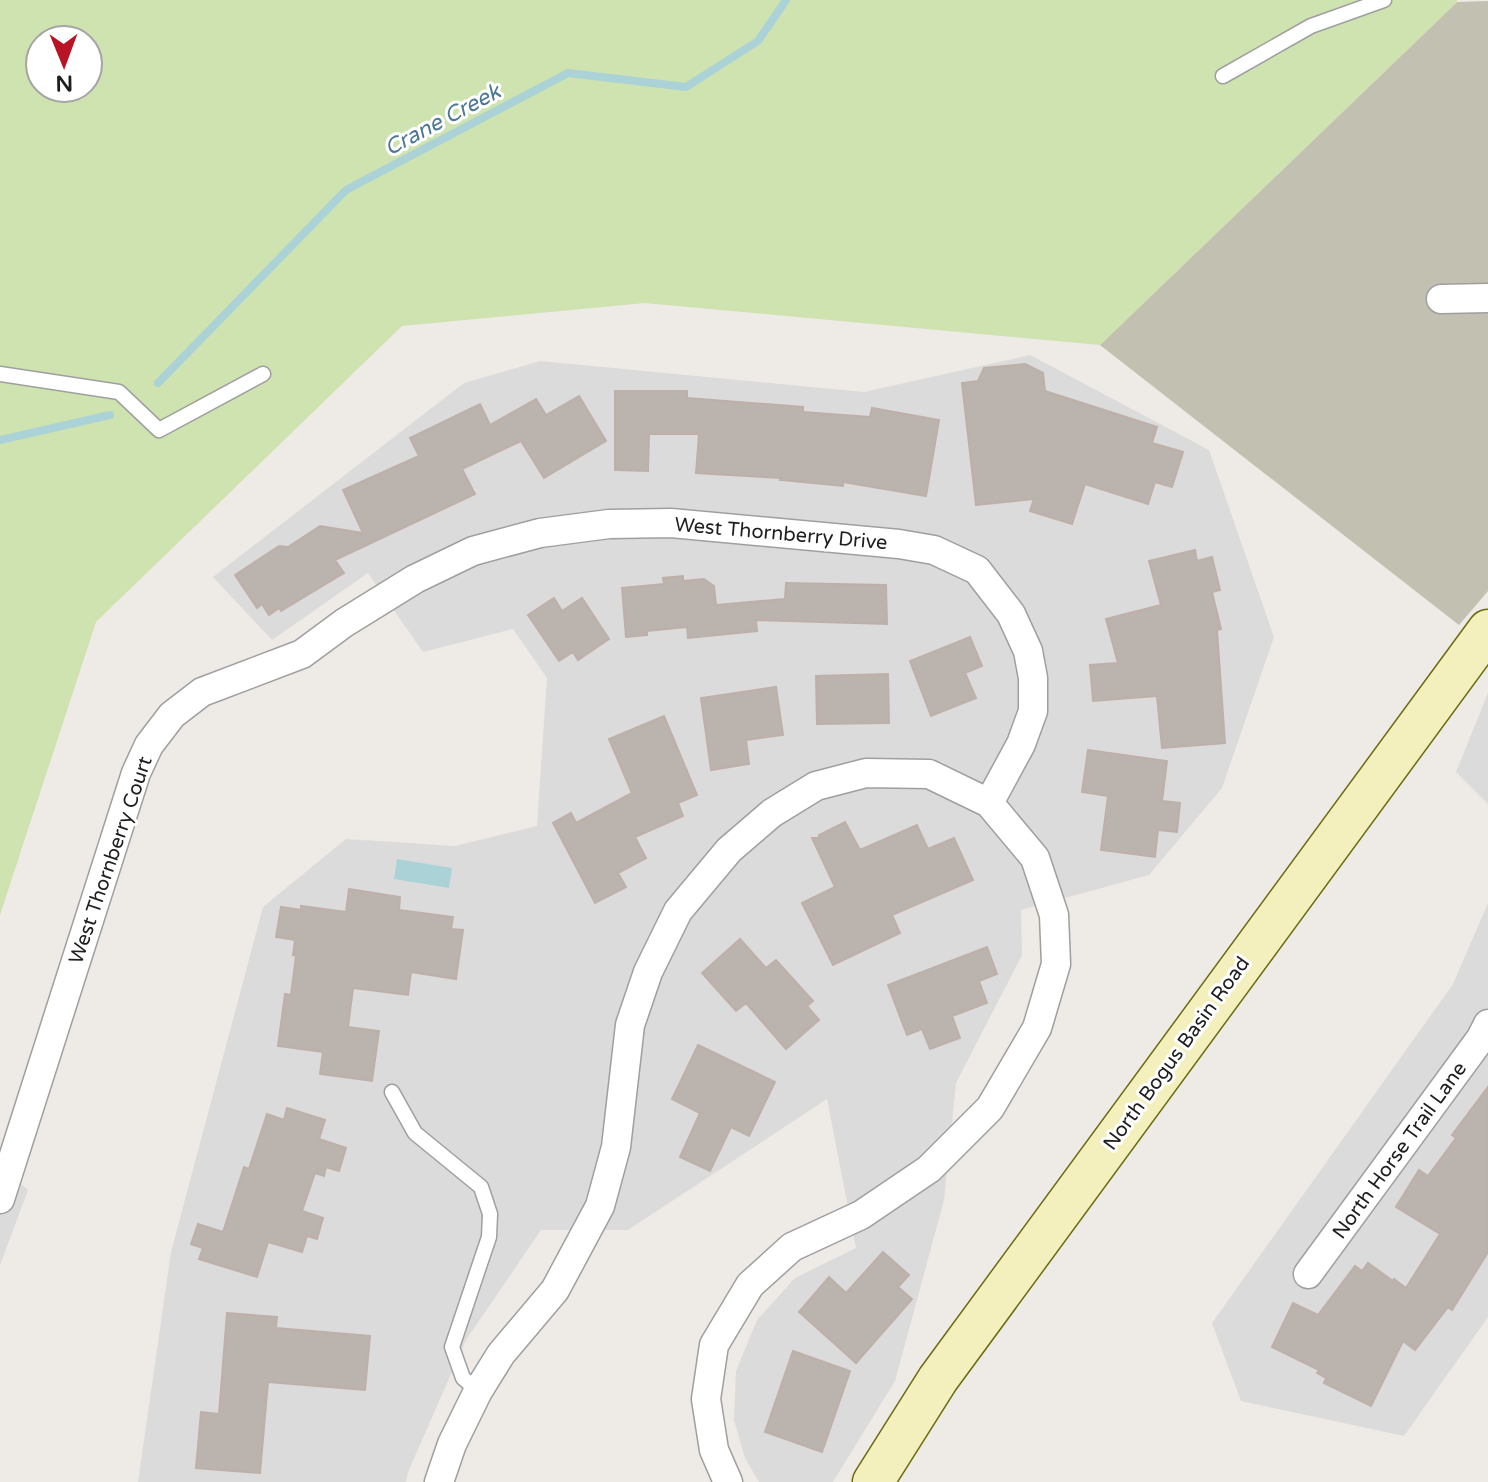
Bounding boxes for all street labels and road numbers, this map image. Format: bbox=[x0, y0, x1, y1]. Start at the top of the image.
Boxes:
street label: West Thornberry Drive bbox=[673, 513, 888, 555]
street label: West Thornberry Court bbox=[64, 753, 158, 967]
street label: North Bogus Basin Road bbox=[1098, 952, 1255, 1155]
street label: North Horse Trail Lane bbox=[1328, 1058, 1472, 1244]

